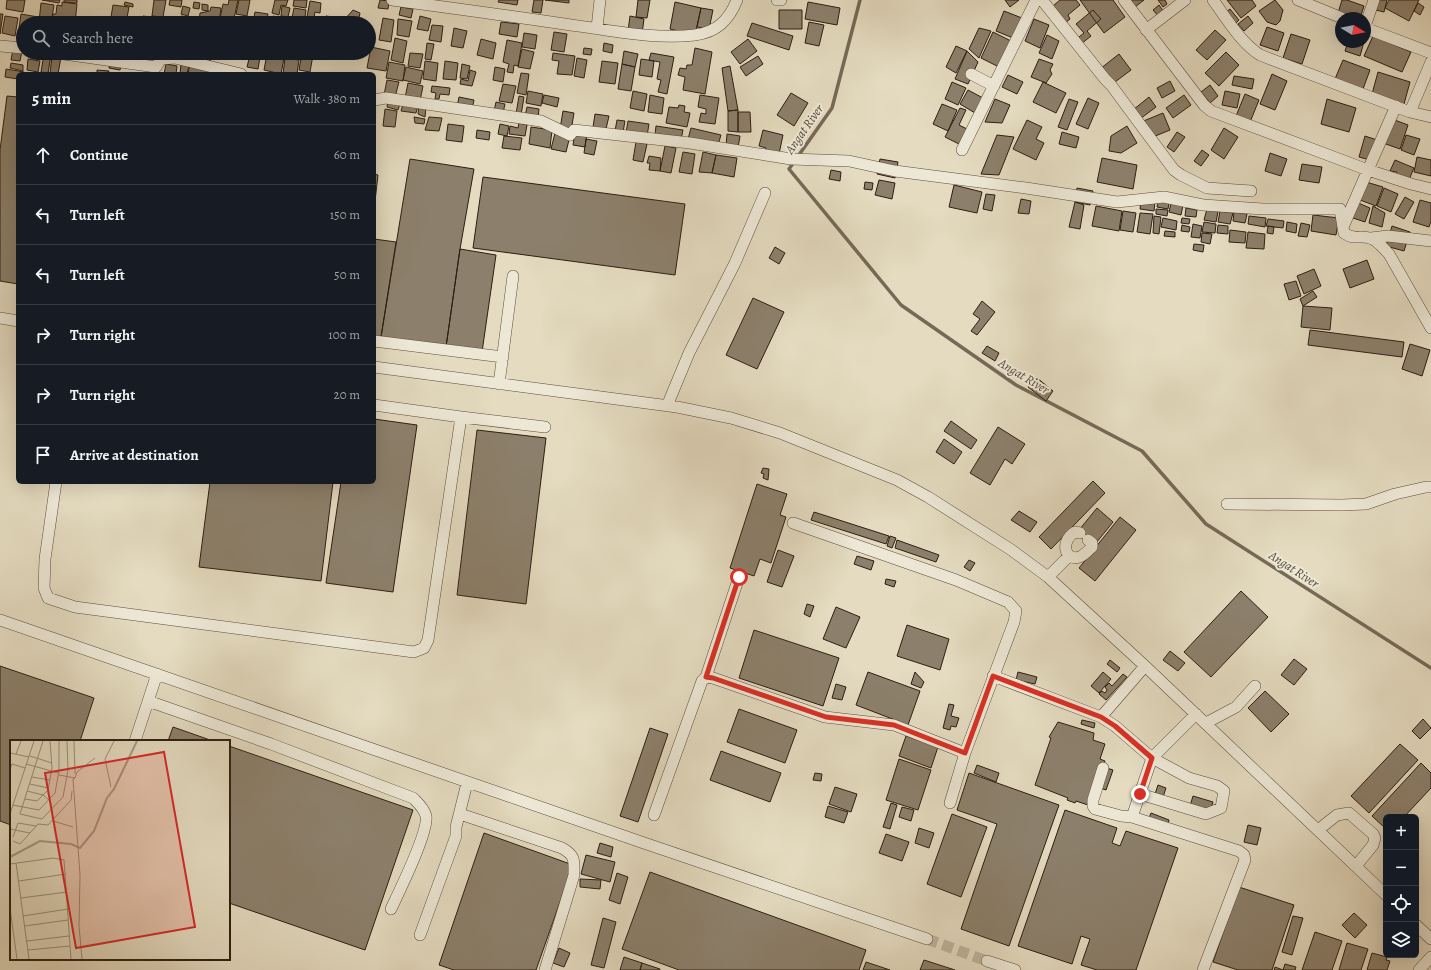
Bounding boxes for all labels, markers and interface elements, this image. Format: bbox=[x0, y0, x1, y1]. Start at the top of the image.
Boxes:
north arrow bbox=[1335, 12, 1371, 48]
search box bbox=[16, 16, 376, 60]
icon: search bbox=[30, 27, 52, 49]
text: Search here bbox=[62, 28, 133, 48]
text: 5 min bbox=[32, 87, 71, 110]
text: Walk · 380 m bbox=[293, 90, 360, 107]
water label: Angat River bbox=[780, 101, 827, 158]
icon: ahead bbox=[32, 144, 54, 166]
text: Continue bbox=[70, 145, 128, 165]
text: 60 m bbox=[334, 146, 360, 163]
icon: left bbox=[32, 204, 54, 226]
text: Turn left bbox=[70, 205, 125, 225]
text: 150 m bbox=[330, 206, 360, 223]
icon: left bbox=[32, 264, 54, 286]
text: Turn left bbox=[70, 265, 125, 285]
text: 50 m bbox=[334, 266, 360, 283]
icon: right bbox=[32, 324, 54, 346]
text: Turn right bbox=[70, 325, 135, 345]
text: 100 m bbox=[328, 326, 360, 343]
water label: Angat River bbox=[995, 354, 1053, 398]
icon: right bbox=[32, 384, 54, 406]
text: Turn right bbox=[70, 385, 135, 405]
text: 20 m bbox=[334, 386, 360, 403]
icon: arrive bbox=[32, 444, 54, 466]
text: Arrive at destination bbox=[70, 445, 199, 465]
water label: Angat River bbox=[1265, 546, 1323, 592]
route start bbox=[730, 568, 748, 586]
inset map bbox=[10, 740, 230, 960]
route end bbox=[1131, 785, 1149, 803]
map controls bbox=[1383, 814, 1419, 958]
button: + bbox=[1383, 814, 1419, 850]
button: − bbox=[1383, 850, 1419, 886]
button: locate bbox=[1383, 886, 1419, 922]
button: layers bbox=[1383, 922, 1419, 958]

